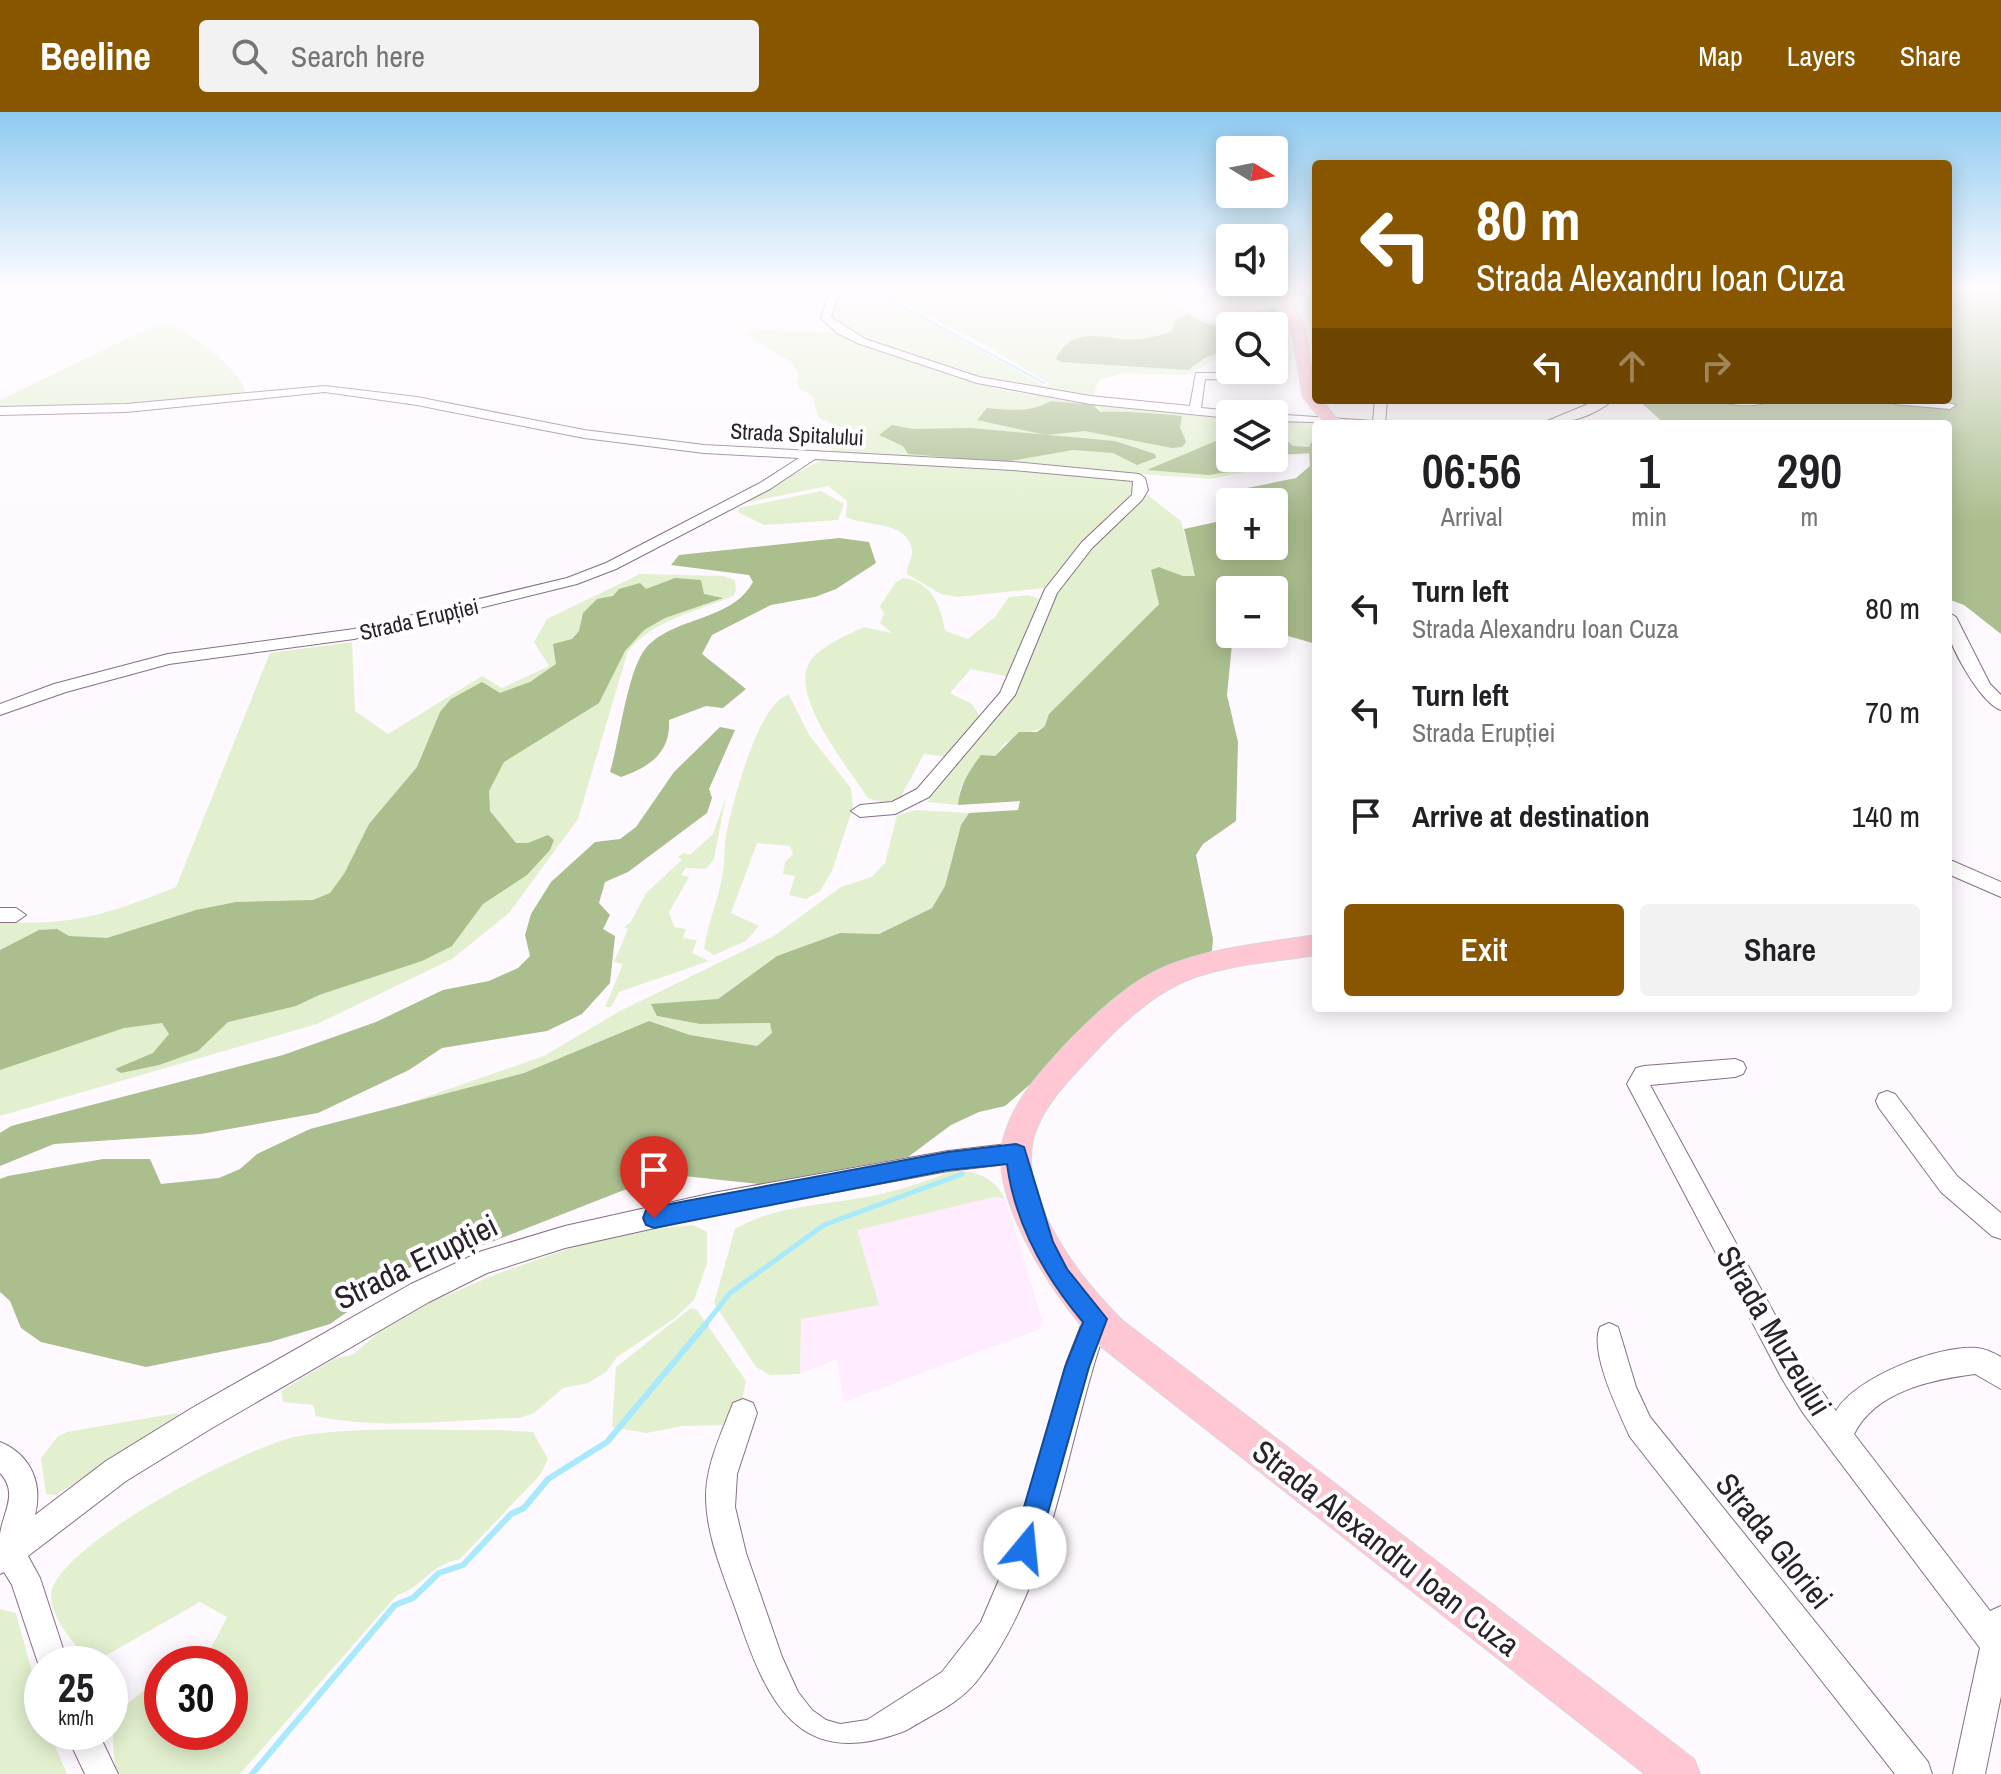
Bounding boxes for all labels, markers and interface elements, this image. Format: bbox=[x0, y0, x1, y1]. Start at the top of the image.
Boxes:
search box bbox=[199, 20, 759, 92]
text: Beeline bbox=[40, 31, 151, 82]
icon: search bbox=[227, 34, 271, 78]
text: Search here bbox=[291, 36, 425, 76]
text: Map bbox=[1698, 37, 1743, 75]
text: Layers bbox=[1787, 37, 1856, 75]
text: Share bbox=[1900, 37, 1961, 75]
north arrow bbox=[1216, 136, 1288, 208]
map controls bbox=[1216, 136, 1288, 648]
text: 80 m bbox=[1476, 182, 1581, 257]
icon: left bbox=[1344, 192, 1448, 296]
button: sound bbox=[1216, 224, 1288, 296]
text: Strada Alexandru Ioan Cuza bbox=[1476, 254, 1845, 302]
button: search bbox=[1216, 312, 1288, 384]
icon: left bbox=[1526, 344, 1570, 388]
icon: ahead bbox=[1610, 344, 1654, 388]
icon: right bbox=[1694, 344, 1738, 388]
button: layers bbox=[1216, 400, 1288, 472]
street label: Strada Spitalului bbox=[730, 416, 864, 452]
text: 06:56 bbox=[1422, 438, 1522, 503]
text: 1 bbox=[1638, 438, 1660, 503]
text: 290 bbox=[1777, 438, 1842, 503]
button: + bbox=[1216, 488, 1288, 560]
text: Arrival bbox=[1441, 499, 1502, 534]
text: min bbox=[1631, 499, 1667, 534]
text: m bbox=[1801, 499, 1818, 534]
text: Turn left bbox=[1412, 571, 1509, 611]
button: − bbox=[1216, 576, 1288, 648]
icon: left bbox=[1344, 586, 1388, 630]
text: 80 m bbox=[1865, 588, 1920, 628]
street label: Strada Erupției bbox=[357, 591, 481, 647]
text: Strada Alexandru Ioan Cuza bbox=[1412, 611, 1679, 646]
text: Turn left bbox=[1412, 675, 1509, 715]
icon: left bbox=[1344, 690, 1388, 734]
text: 70 m bbox=[1865, 692, 1920, 732]
text: Strada Erupției bbox=[1412, 715, 1555, 750]
icon: arrive bbox=[1344, 794, 1388, 838]
text: Arrive at destination bbox=[1412, 796, 1650, 836]
text: 140 m bbox=[1852, 796, 1920, 836]
button: Exit bbox=[1344, 904, 1624, 996]
button: Share bbox=[1640, 904, 1920, 996]
pin bbox=[620, 1136, 688, 1218]
icon: arrive bbox=[632, 1148, 676, 1192]
street label: Strada Erupției bbox=[327, 1204, 505, 1320]
street label: Strada Muzeului bbox=[1707, 1238, 1842, 1424]
street label: Strada Alexandru Ioan Cuza bbox=[1244, 1430, 1529, 1666]
street label: Strada Gloriei bbox=[1706, 1464, 1843, 1618]
position arrow bbox=[983, 1506, 1067, 1590]
speed limit sign: 30 bbox=[144, 1646, 248, 1750]
text: 25 bbox=[58, 1661, 94, 1714]
text: km/h bbox=[58, 1704, 94, 1731]

